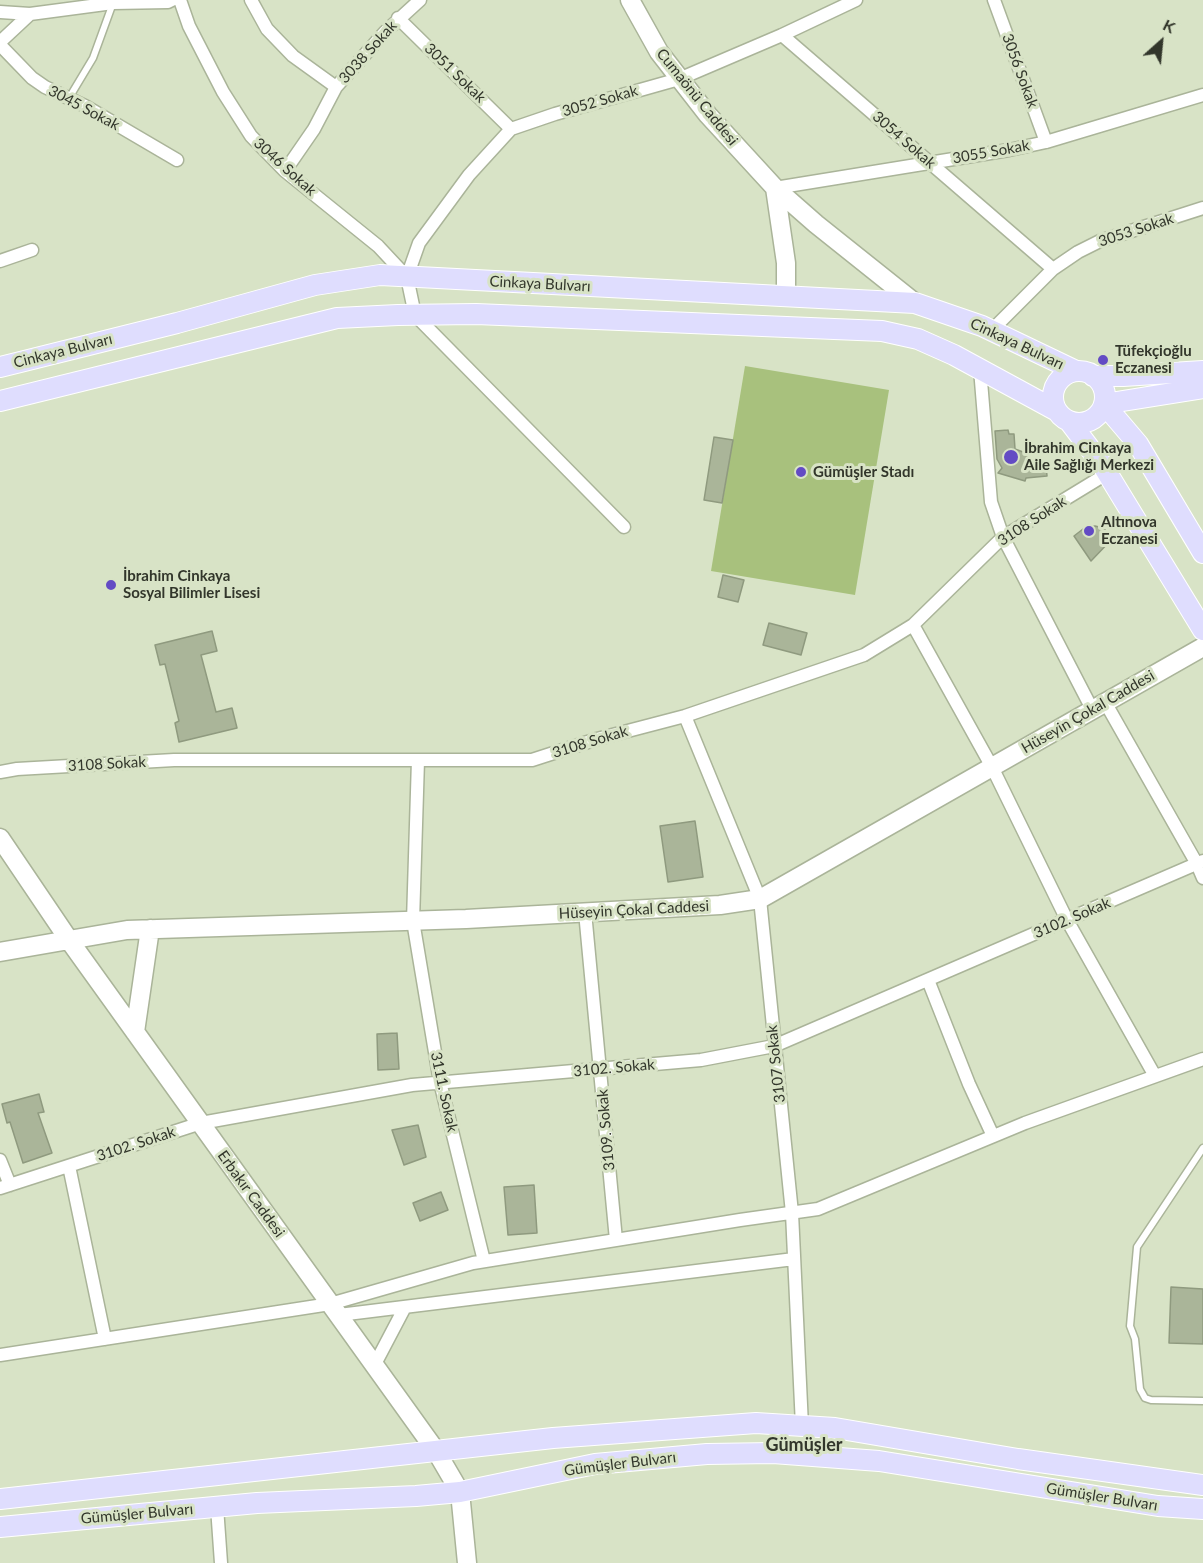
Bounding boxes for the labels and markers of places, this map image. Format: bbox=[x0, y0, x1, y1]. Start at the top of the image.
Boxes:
place label: Tüfekçioğlu Eczanesi bbox=[1115, 342, 1192, 377]
marker: Tüfekçioğlu Eczanesi bbox=[1096, 353, 1110, 367]
place label: İbrahim Cinkaya Aile Sağlığı Merkezi bbox=[1024, 439, 1154, 474]
marker: İbrahim Cinkaya Aile Sağlığı Merkezi bbox=[1002, 448, 1020, 466]
place label: Gümüşler Stadı bbox=[813, 463, 914, 481]
marker: Gümüşler Stadı bbox=[794, 465, 808, 479]
place label: Altınova Eczanesi bbox=[1101, 513, 1158, 548]
marker: Altınova Eczanesi bbox=[1082, 524, 1096, 538]
place label: İbrahim Cinkaya Sosyal Bilimler Lisesi bbox=[123, 567, 260, 602]
marker: İbrahim Cinkaya Sosyal Bilimler Lisesi bbox=[104, 578, 118, 592]

